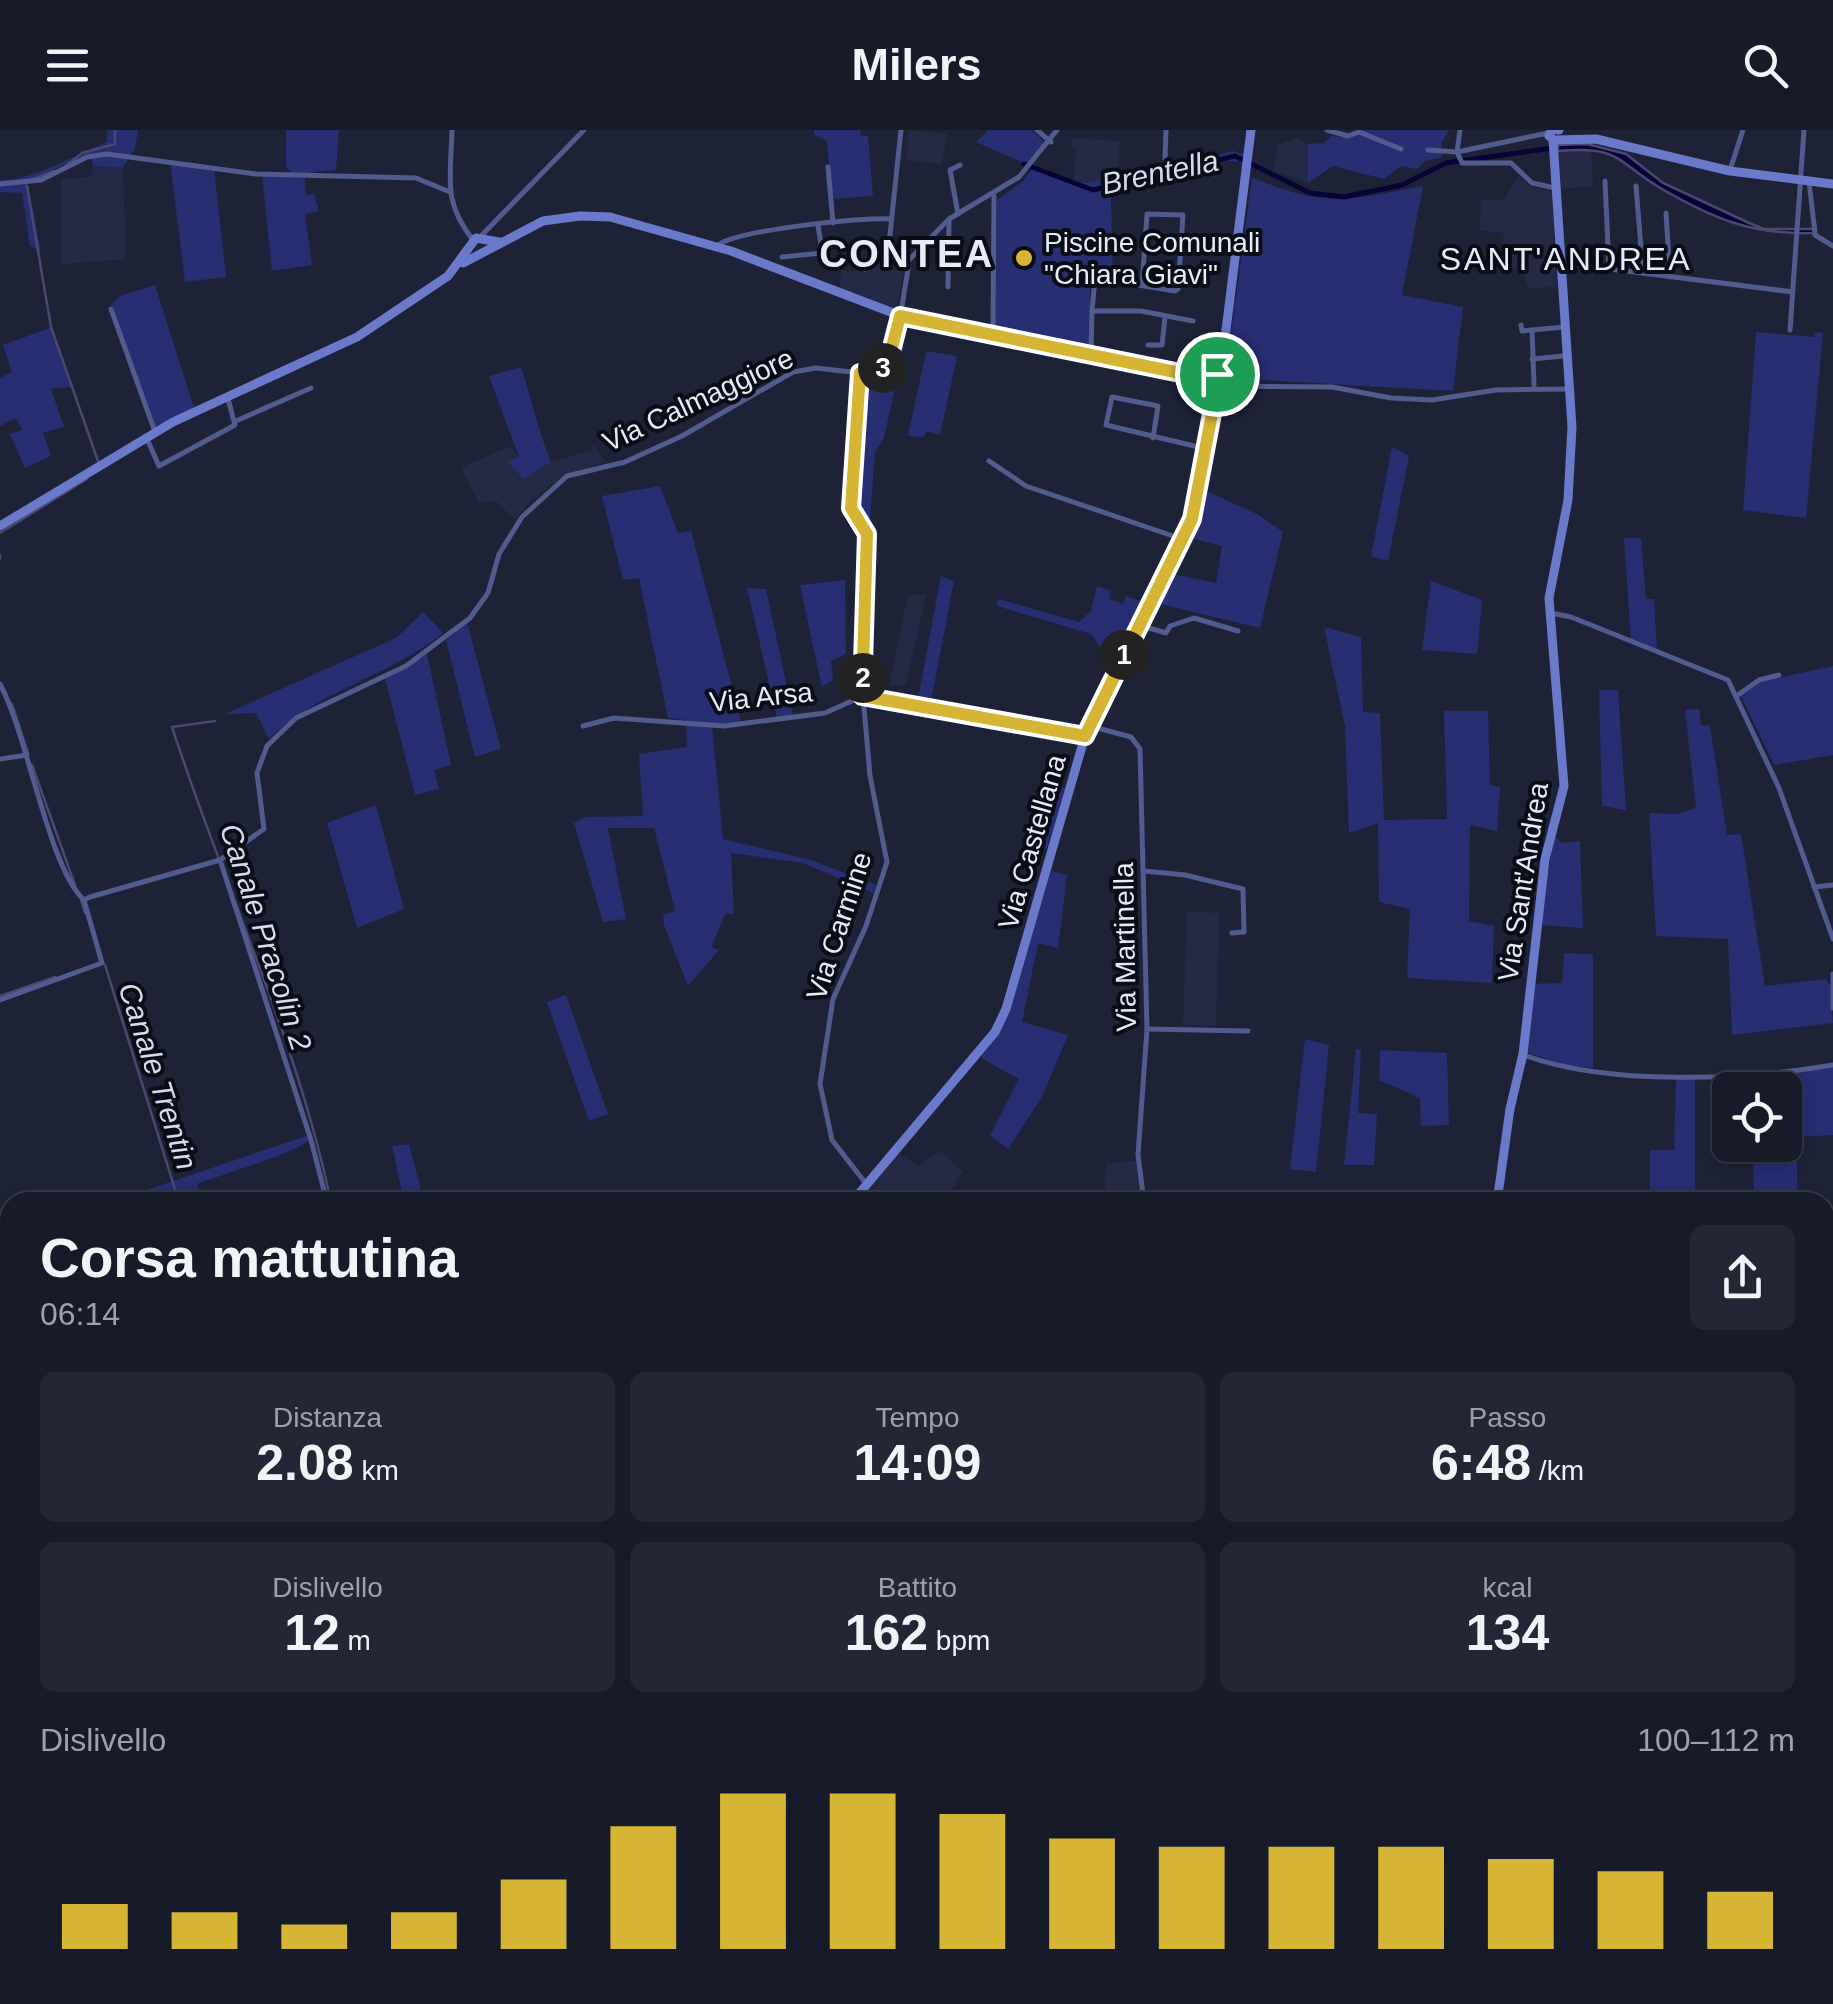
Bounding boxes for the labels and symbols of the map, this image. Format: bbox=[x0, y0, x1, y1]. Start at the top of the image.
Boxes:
water label: Brentella bbox=[1099, 144, 1221, 200]
place label: Piscine Comunali "Chiara Giavi" bbox=[1044, 227, 1260, 290]
district label: CONTEA bbox=[819, 233, 995, 275]
district label: SANT'ANDREA bbox=[1440, 241, 1692, 277]
marker: Piscine Comunali "Chiara Giavi" bbox=[1013, 247, 1035, 269]
pin bbox=[1175, 332, 1260, 417]
street label: Via Calmaggiore bbox=[598, 342, 798, 458]
pin: 3 bbox=[858, 343, 908, 393]
pin: 1 bbox=[1099, 630, 1149, 680]
pin: 2 bbox=[838, 653, 888, 703]
street label: Via Arsa bbox=[708, 676, 815, 718]
street label: Via Castellana bbox=[992, 751, 1072, 933]
street label: Via Sant'Andrea bbox=[1492, 780, 1554, 984]
water label: Canale Pracolin 2 bbox=[214, 819, 318, 1055]
street label: Via Carmine bbox=[801, 848, 877, 1004]
street label: Via Martinella bbox=[1108, 862, 1142, 1032]
water label: Canale Trentin bbox=[112, 978, 204, 1174]

